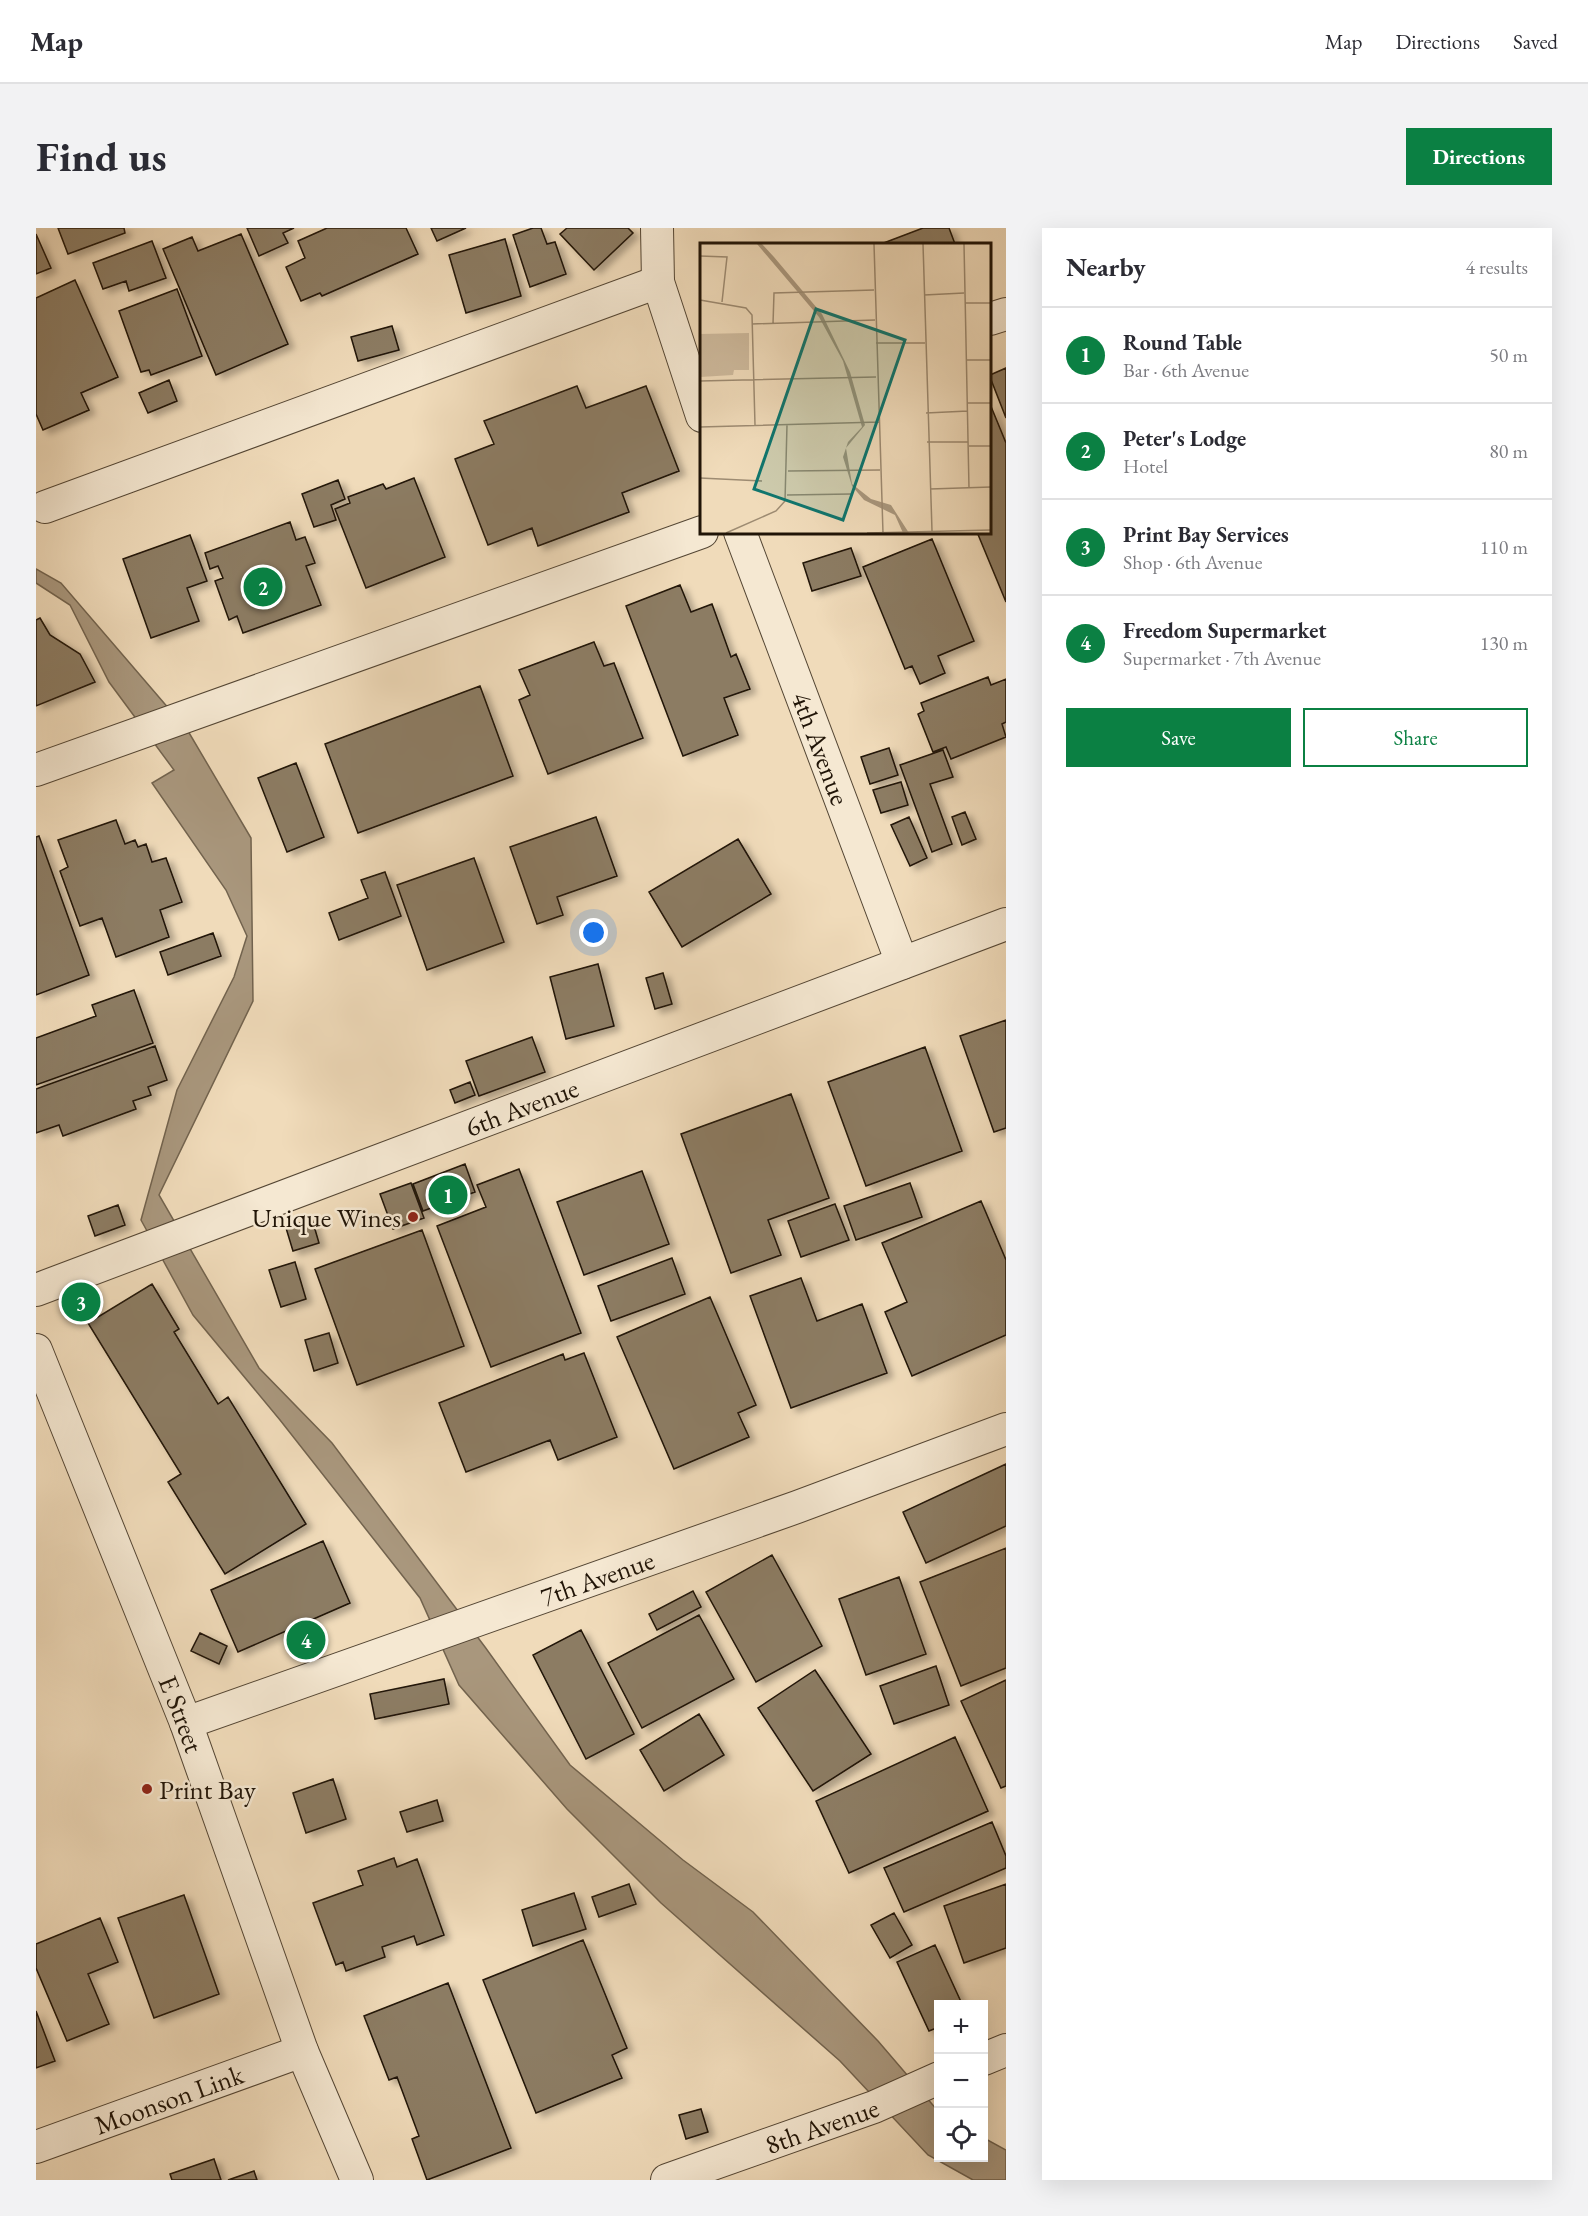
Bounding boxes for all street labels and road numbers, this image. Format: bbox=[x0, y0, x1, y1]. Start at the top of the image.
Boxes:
street label: 4th Avenue bbox=[784, 687, 858, 810]
street label: 6th Avenue bbox=[460, 1070, 583, 1144]
street label: 7th Avenue bbox=[535, 1541, 659, 1614]
street label: E Street bbox=[151, 1670, 213, 1758]
street label: Moonson Link bbox=[89, 2056, 248, 2142]
street label: 8th Avenue bbox=[760, 2089, 883, 2162]

